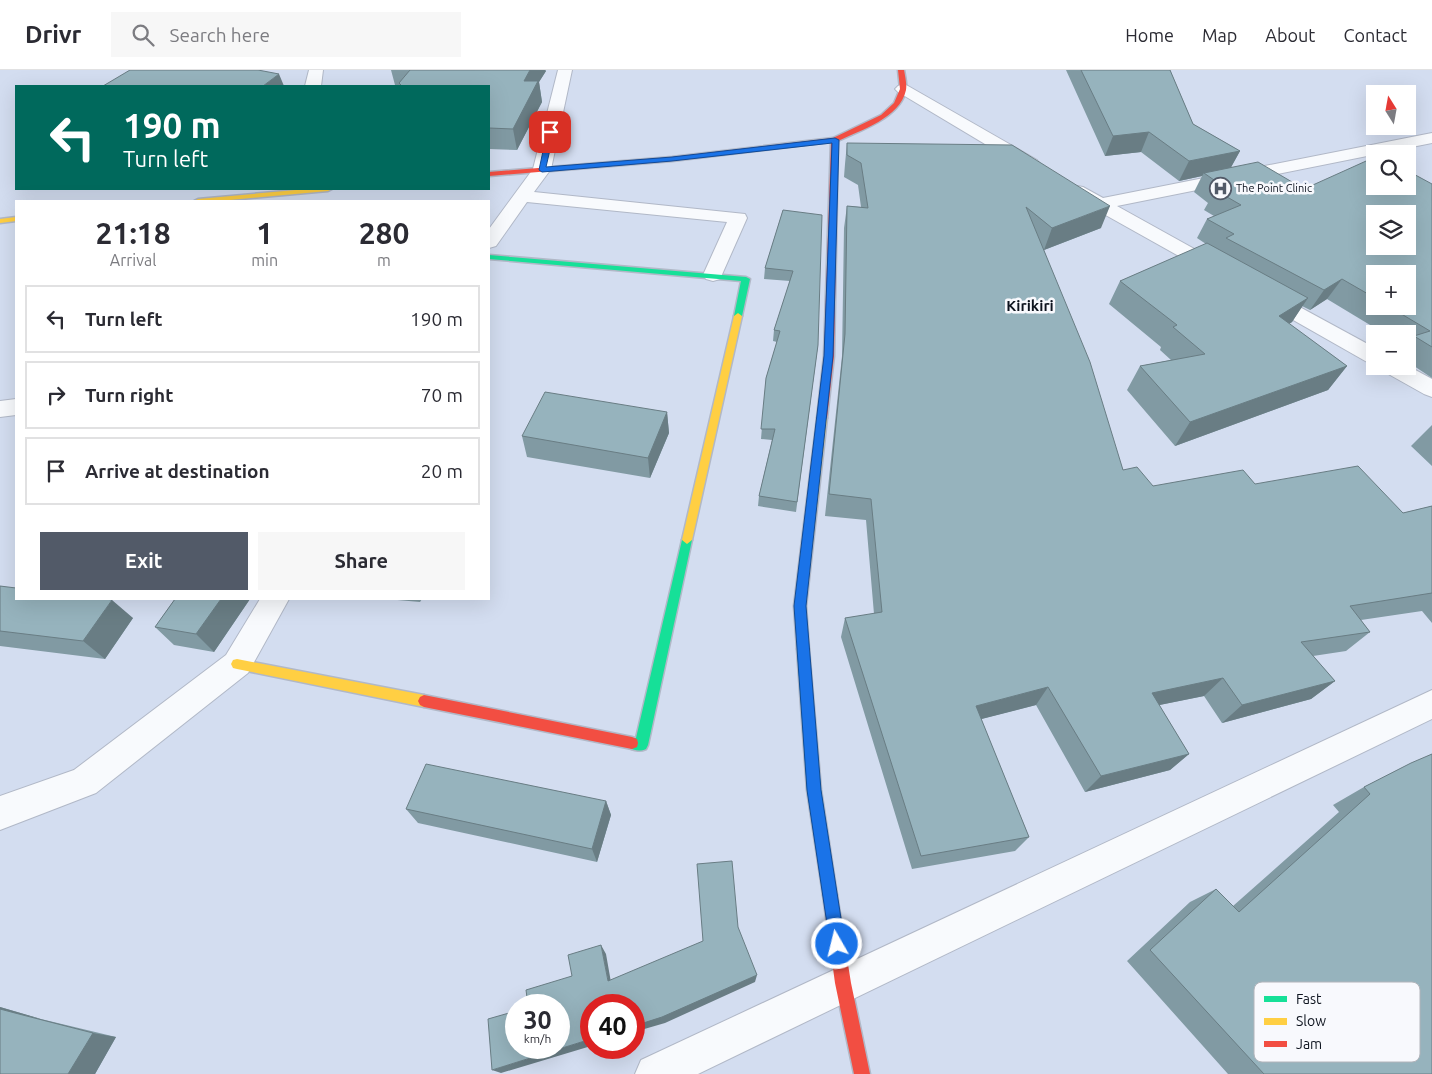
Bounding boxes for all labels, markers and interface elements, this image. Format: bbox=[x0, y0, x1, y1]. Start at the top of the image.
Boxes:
search box bbox=[111, 12, 461, 57]
text: Drivr bbox=[25, 21, 81, 48]
icon: search bbox=[129, 21, 157, 49]
text: Search here bbox=[169, 24, 270, 46]
text: Home bbox=[1125, 25, 1174, 45]
text: Map bbox=[1202, 25, 1237, 45]
text: About bbox=[1265, 25, 1315, 45]
text: Contact bbox=[1343, 25, 1407, 45]
north arrow bbox=[1366, 85, 1416, 135]
map controls bbox=[1366, 85, 1416, 375]
icon: left bbox=[40, 105, 105, 170]
text: 190 m bbox=[123, 105, 221, 145]
pin bbox=[529, 111, 571, 153]
icon: arrive bbox=[536, 118, 564, 146]
button: search bbox=[1366, 145, 1416, 195]
text: Turn left bbox=[123, 146, 208, 171]
hospital icon: The Point Clinic bbox=[1208, 176, 1232, 200]
place label: The Point Clinic bbox=[1236, 182, 1312, 194]
button: layers bbox=[1366, 205, 1416, 255]
text: 21:18 bbox=[96, 216, 171, 250]
text: 1 bbox=[256, 216, 273, 250]
text: 280 bbox=[359, 216, 409, 250]
text: Arrival bbox=[110, 251, 156, 269]
text: min bbox=[251, 251, 278, 269]
text: m bbox=[377, 251, 391, 269]
button: + bbox=[1366, 265, 1416, 315]
district label: Kirikiri bbox=[1006, 297, 1054, 314]
icon: left bbox=[42, 305, 70, 333]
text: Turn left bbox=[85, 308, 163, 330]
text: 190 m bbox=[410, 308, 463, 330]
button: − bbox=[1366, 325, 1416, 375]
icon: right bbox=[42, 381, 70, 409]
text: Turn right bbox=[85, 384, 173, 406]
text: 70 m bbox=[421, 384, 463, 406]
icon: arrive bbox=[42, 457, 70, 485]
text: Arrive at destination bbox=[85, 460, 270, 482]
text: 20 m bbox=[421, 460, 463, 482]
button: Exit bbox=[40, 532, 248, 590]
button: Share bbox=[258, 532, 465, 590]
position arrow bbox=[810, 917, 862, 969]
legend bbox=[1254, 982, 1420, 1062]
text: Fast bbox=[1296, 991, 1322, 1007]
speed limit sign: 40 bbox=[580, 994, 645, 1059]
text: 30 bbox=[523, 1006, 552, 1034]
text: Slow bbox=[1296, 1013, 1326, 1029]
text: km/h bbox=[524, 1032, 551, 1045]
text: Jam bbox=[1296, 1036, 1322, 1052]

